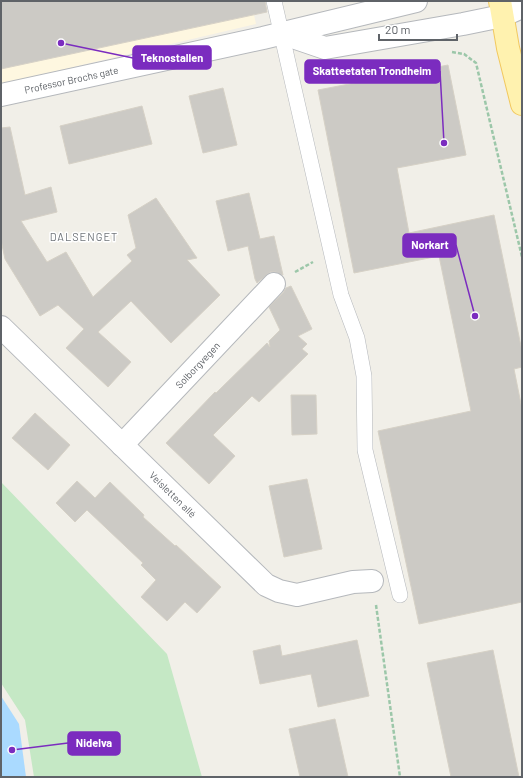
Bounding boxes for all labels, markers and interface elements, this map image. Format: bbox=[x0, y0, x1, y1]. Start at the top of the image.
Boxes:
scale bar bbox=[379, 16, 457, 42]
text: 20 m bbox=[385, 22, 411, 36]
callout: Teknostallen bbox=[133, 46, 211, 69]
text: Teknostallen bbox=[141, 51, 203, 64]
callout: Skatteetaten Trondheim bbox=[305, 60, 440, 83]
street label: Professor Brochs gate bbox=[23, 64, 119, 96]
text: Skatteetaten Trondheim bbox=[313, 64, 431, 77]
district label: DALSENGET bbox=[50, 230, 118, 243]
callout: Norkart bbox=[403, 234, 456, 257]
text: Norkart bbox=[411, 238, 449, 251]
street label: Solborgvegen bbox=[173, 339, 222, 391]
street label: Veisletten allé bbox=[147, 469, 199, 520]
callout: Nidelva bbox=[68, 732, 120, 755]
text: Nidelva bbox=[76, 736, 112, 749]

